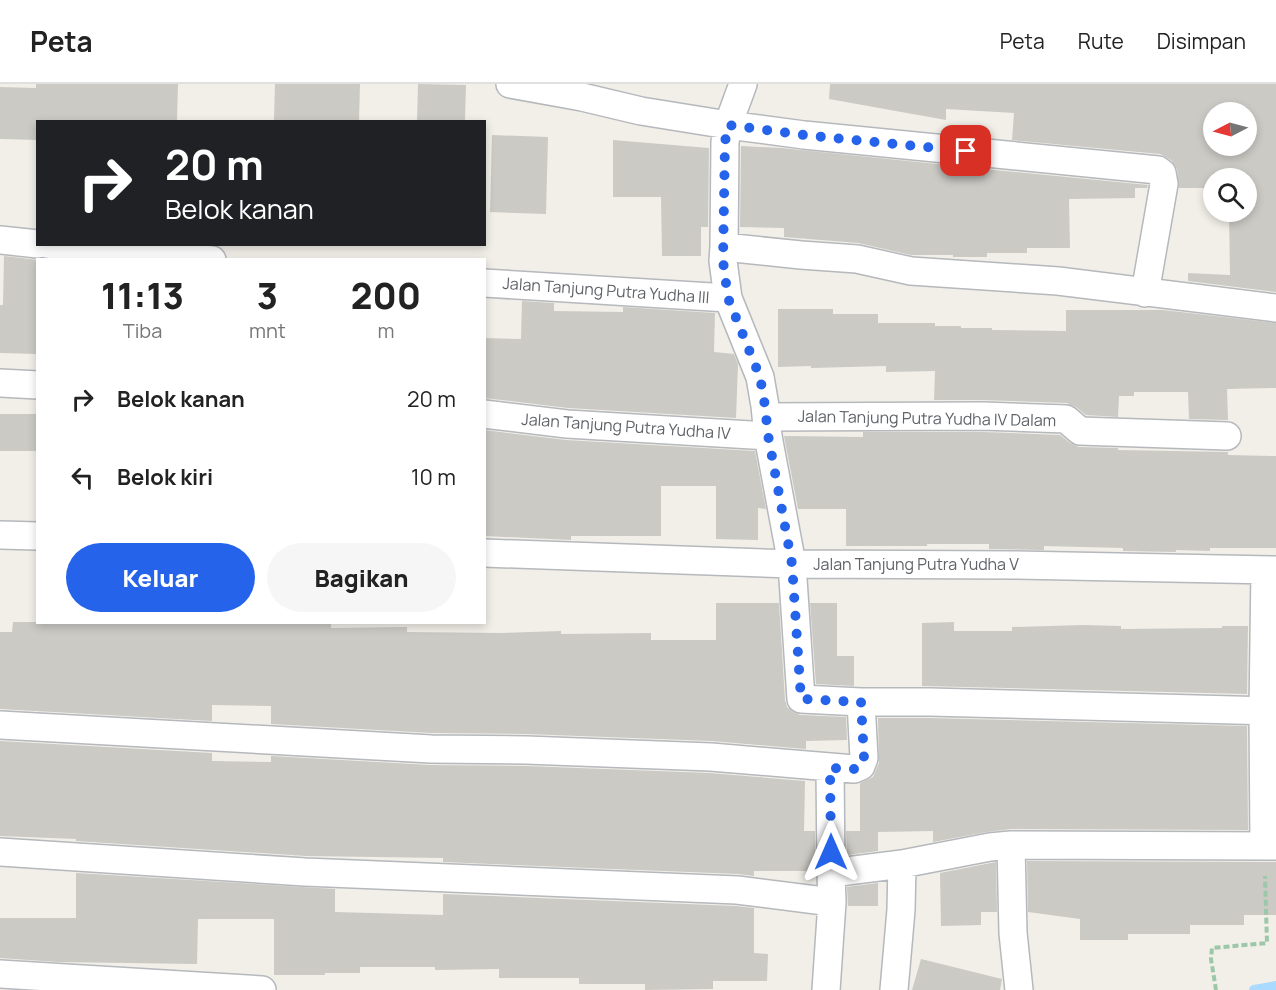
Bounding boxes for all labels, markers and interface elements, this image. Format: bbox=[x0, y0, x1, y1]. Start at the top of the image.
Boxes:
text: Peta bbox=[30, 22, 93, 60]
text: Peta bbox=[1000, 27, 1045, 55]
text: Rute bbox=[1078, 27, 1124, 55]
text: Disimpan bbox=[1157, 27, 1246, 55]
north arrow bbox=[1203, 102, 1257, 156]
map controls bbox=[1203, 102, 1257, 222]
pin bbox=[940, 125, 991, 176]
icon: arrive bbox=[949, 134, 982, 167]
text: 20 m bbox=[165, 135, 264, 193]
icon: right bbox=[66, 144, 144, 222]
button: search bbox=[1203, 168, 1257, 222]
text: Belok kanan bbox=[165, 190, 314, 227]
text: 11:13 bbox=[101, 271, 184, 320]
text: 3 bbox=[257, 271, 278, 320]
text: 200 bbox=[351, 271, 421, 320]
street label: Jalan Tanjung Putra Yudha III bbox=[502, 272, 710, 308]
text: Tiba bbox=[123, 317, 162, 344]
text: mnt bbox=[249, 317, 286, 344]
text: m bbox=[377, 317, 394, 344]
icon: right bbox=[66, 383, 99, 416]
text: Belok kanan bbox=[117, 384, 245, 414]
text: 20 m bbox=[407, 384, 456, 414]
street label: Jalan Tanjung Putra Yudha IV Dalam bbox=[798, 405, 1056, 431]
street label: Jalan Tanjung Putra Yudha IV bbox=[521, 408, 732, 444]
icon: left bbox=[66, 461, 99, 494]
text: Belok kiri bbox=[117, 462, 213, 492]
text: 10 m bbox=[411, 462, 456, 492]
button: Keluar bbox=[66, 543, 255, 612]
button: Bagikan bbox=[267, 543, 456, 612]
street label: Jalan Tanjung Putra Yudha V bbox=[813, 553, 1019, 575]
position arrow bbox=[799, 820, 863, 884]

